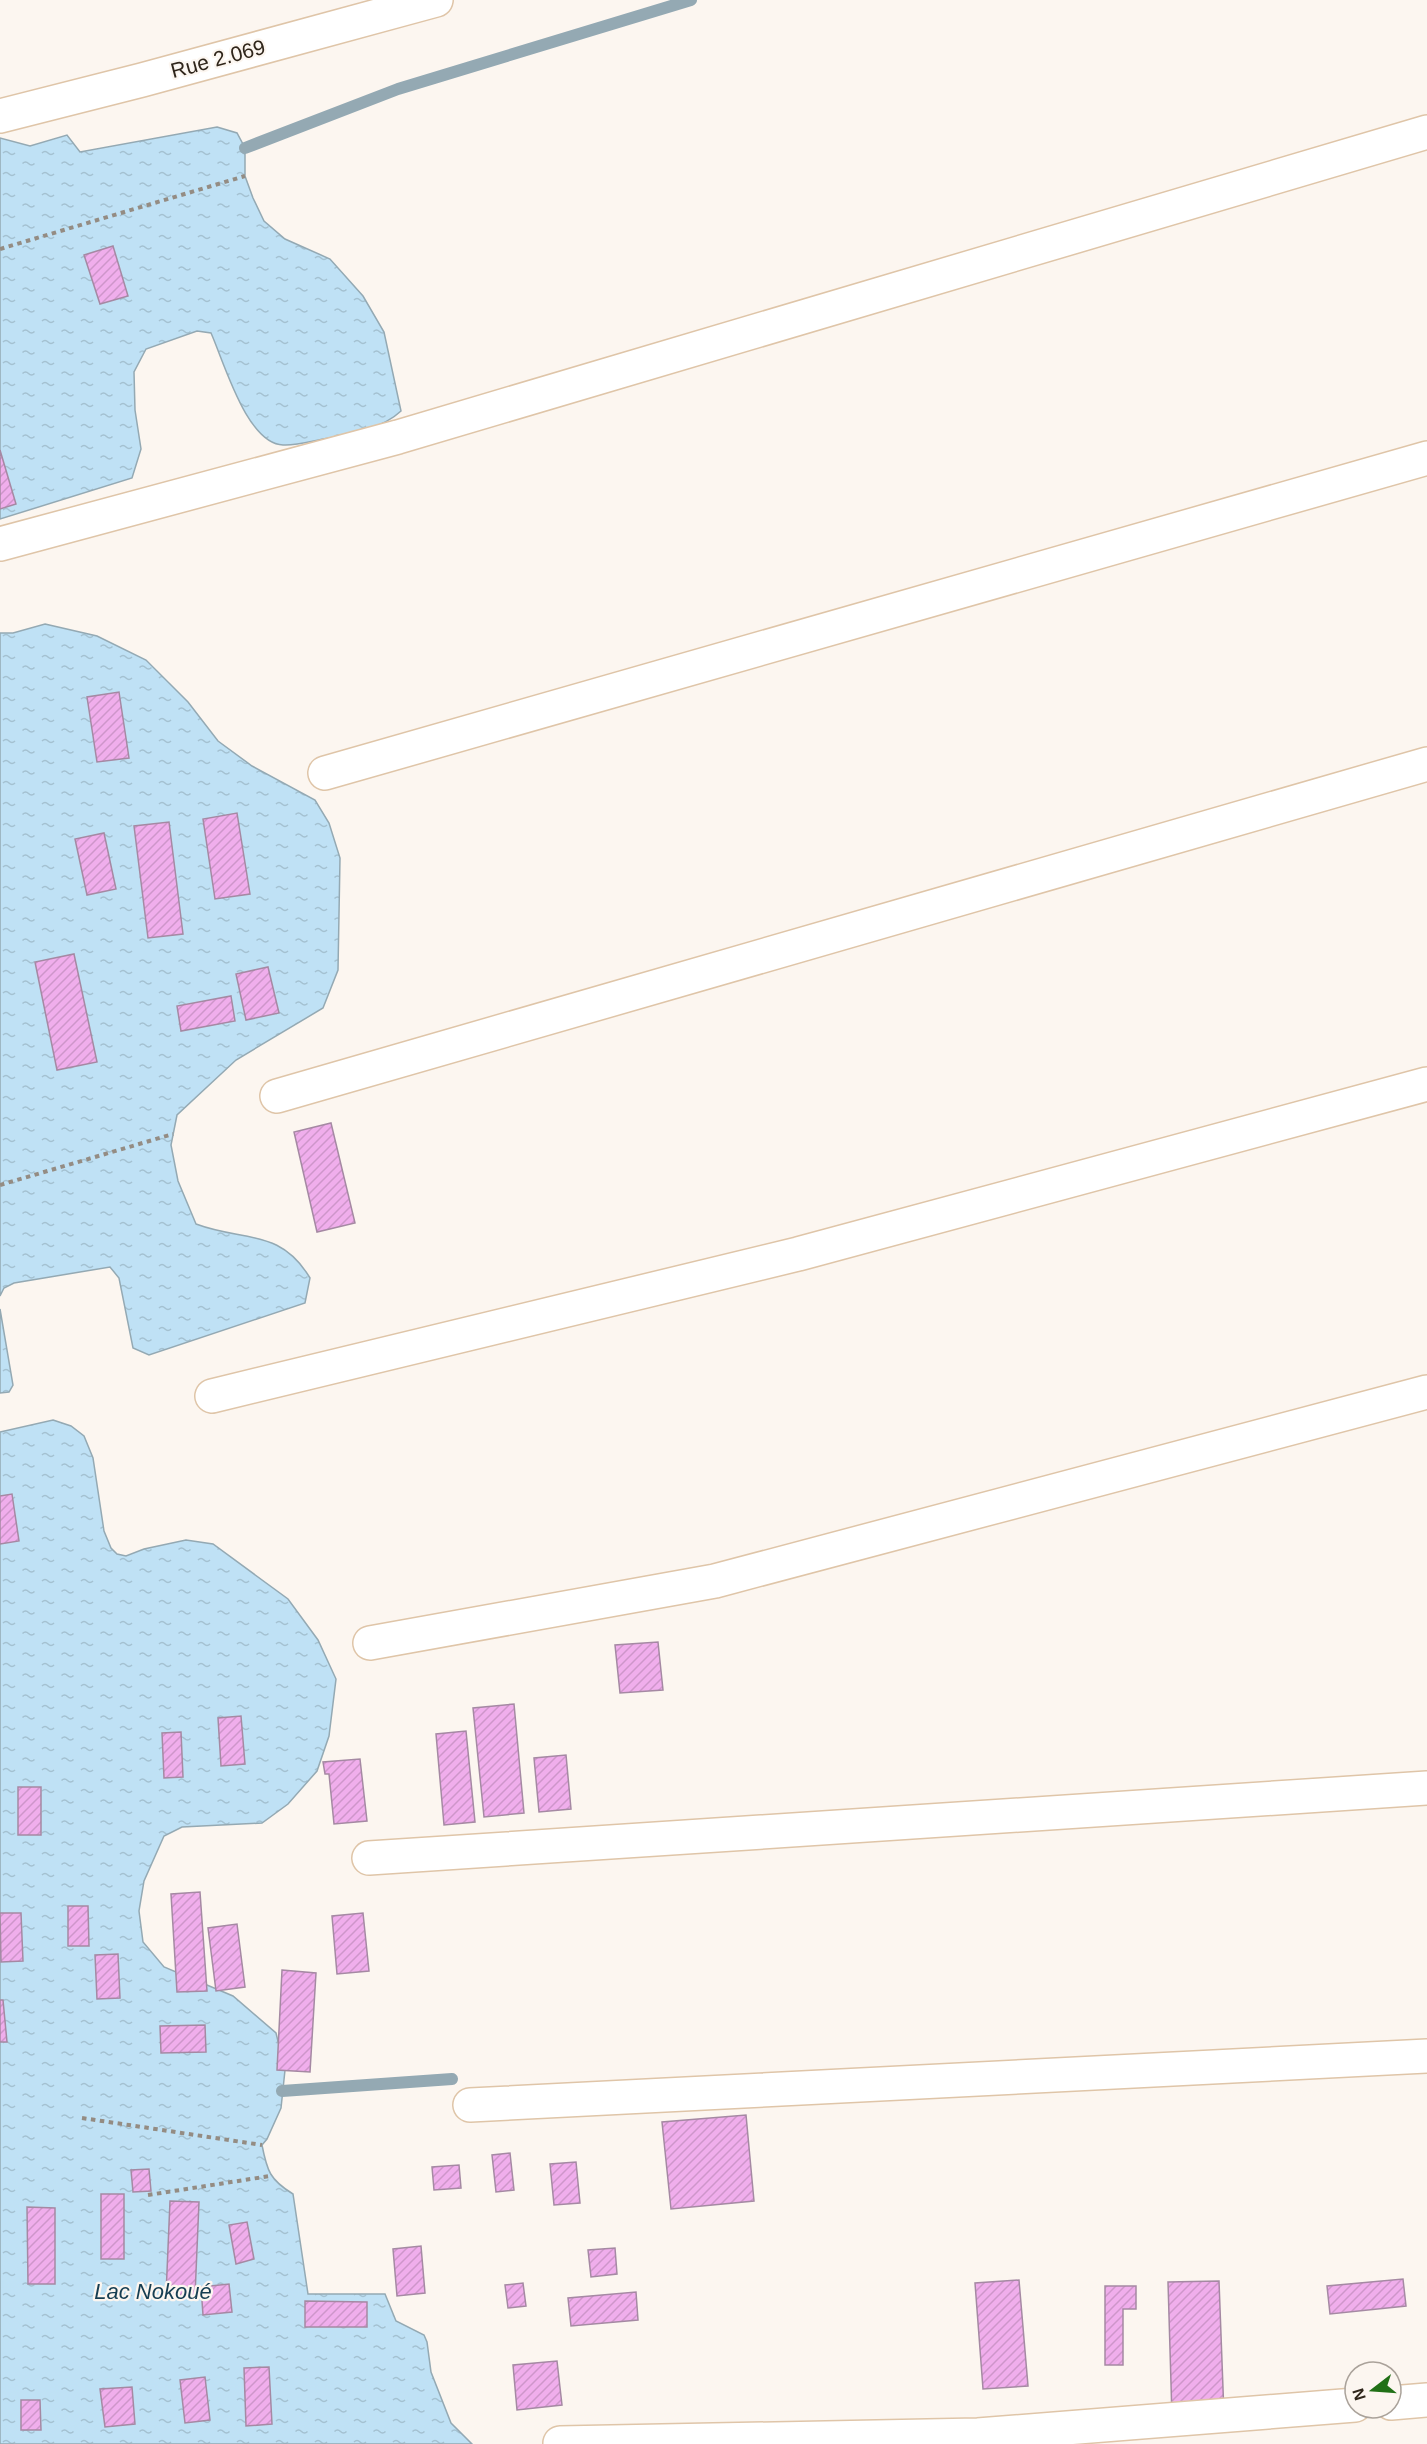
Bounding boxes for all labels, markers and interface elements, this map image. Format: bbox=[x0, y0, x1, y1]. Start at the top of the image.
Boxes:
street label: Rue 2.069 bbox=[168, 35, 268, 82]
water label: Lac Nokoué bbox=[94, 2279, 212, 2304]
north arrow bbox=[1343, 2360, 1403, 2420]
text: N bbox=[1349, 2386, 1369, 2402]

